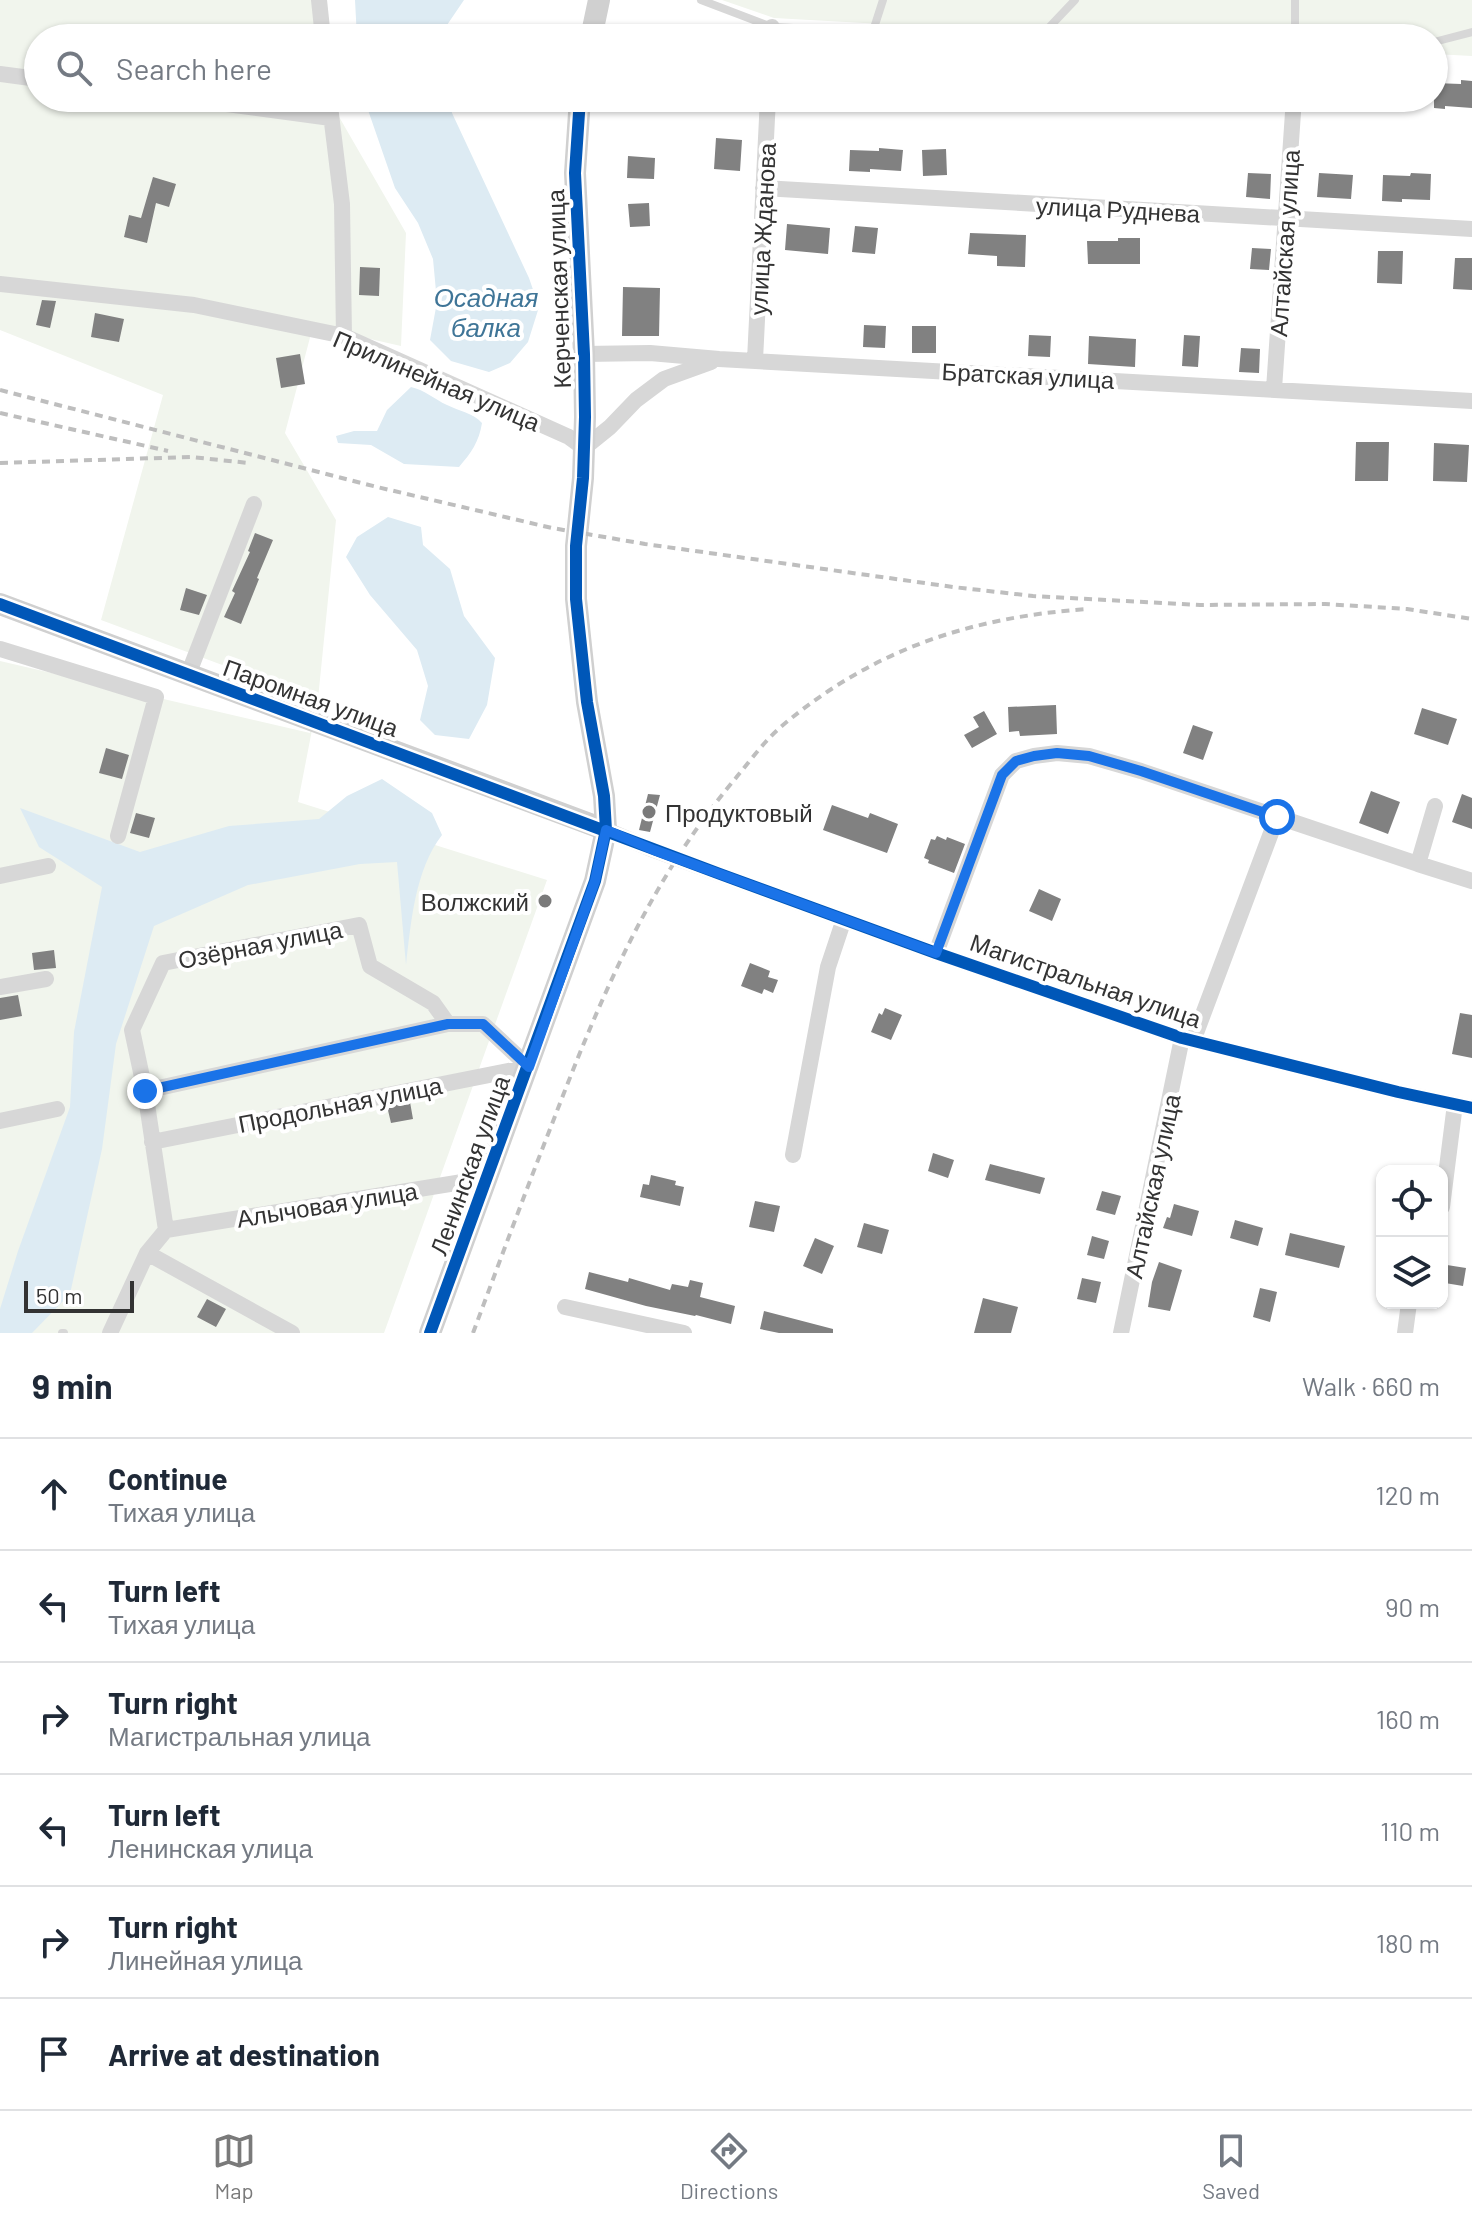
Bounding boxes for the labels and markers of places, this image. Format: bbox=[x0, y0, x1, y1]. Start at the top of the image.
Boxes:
place label: Продуктовый bbox=[665, 798, 813, 827]
marker: Продуктовый bbox=[640, 803, 658, 821]
place label: Волжский bbox=[421, 887, 529, 916]
marker: Волжский bbox=[536, 892, 554, 910]

